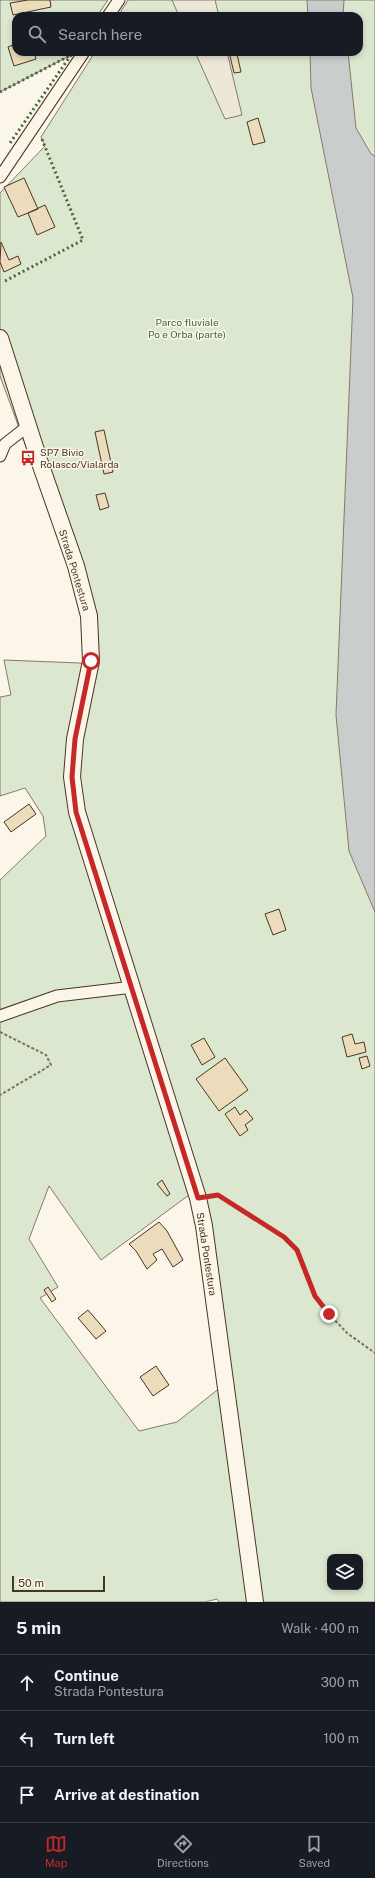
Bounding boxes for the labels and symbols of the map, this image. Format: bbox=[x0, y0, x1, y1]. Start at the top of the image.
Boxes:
park label: Parco fluviale Po e Orba (parte) bbox=[148, 316, 226, 340]
place label: SP7 Bivio Rolasco/Vialarda bbox=[40, 446, 119, 470]
bus stop icon: SP7 Bivio Rolasco/Vialarda bbox=[19, 449, 37, 467]
street label: Strada Pontestura bbox=[57, 528, 93, 612]
route start bbox=[82, 652, 100, 670]
street label: Strada Pontestura bbox=[194, 1211, 220, 1297]
route end bbox=[320, 1305, 338, 1323]
scale bar bbox=[12, 1574, 105, 1593]

